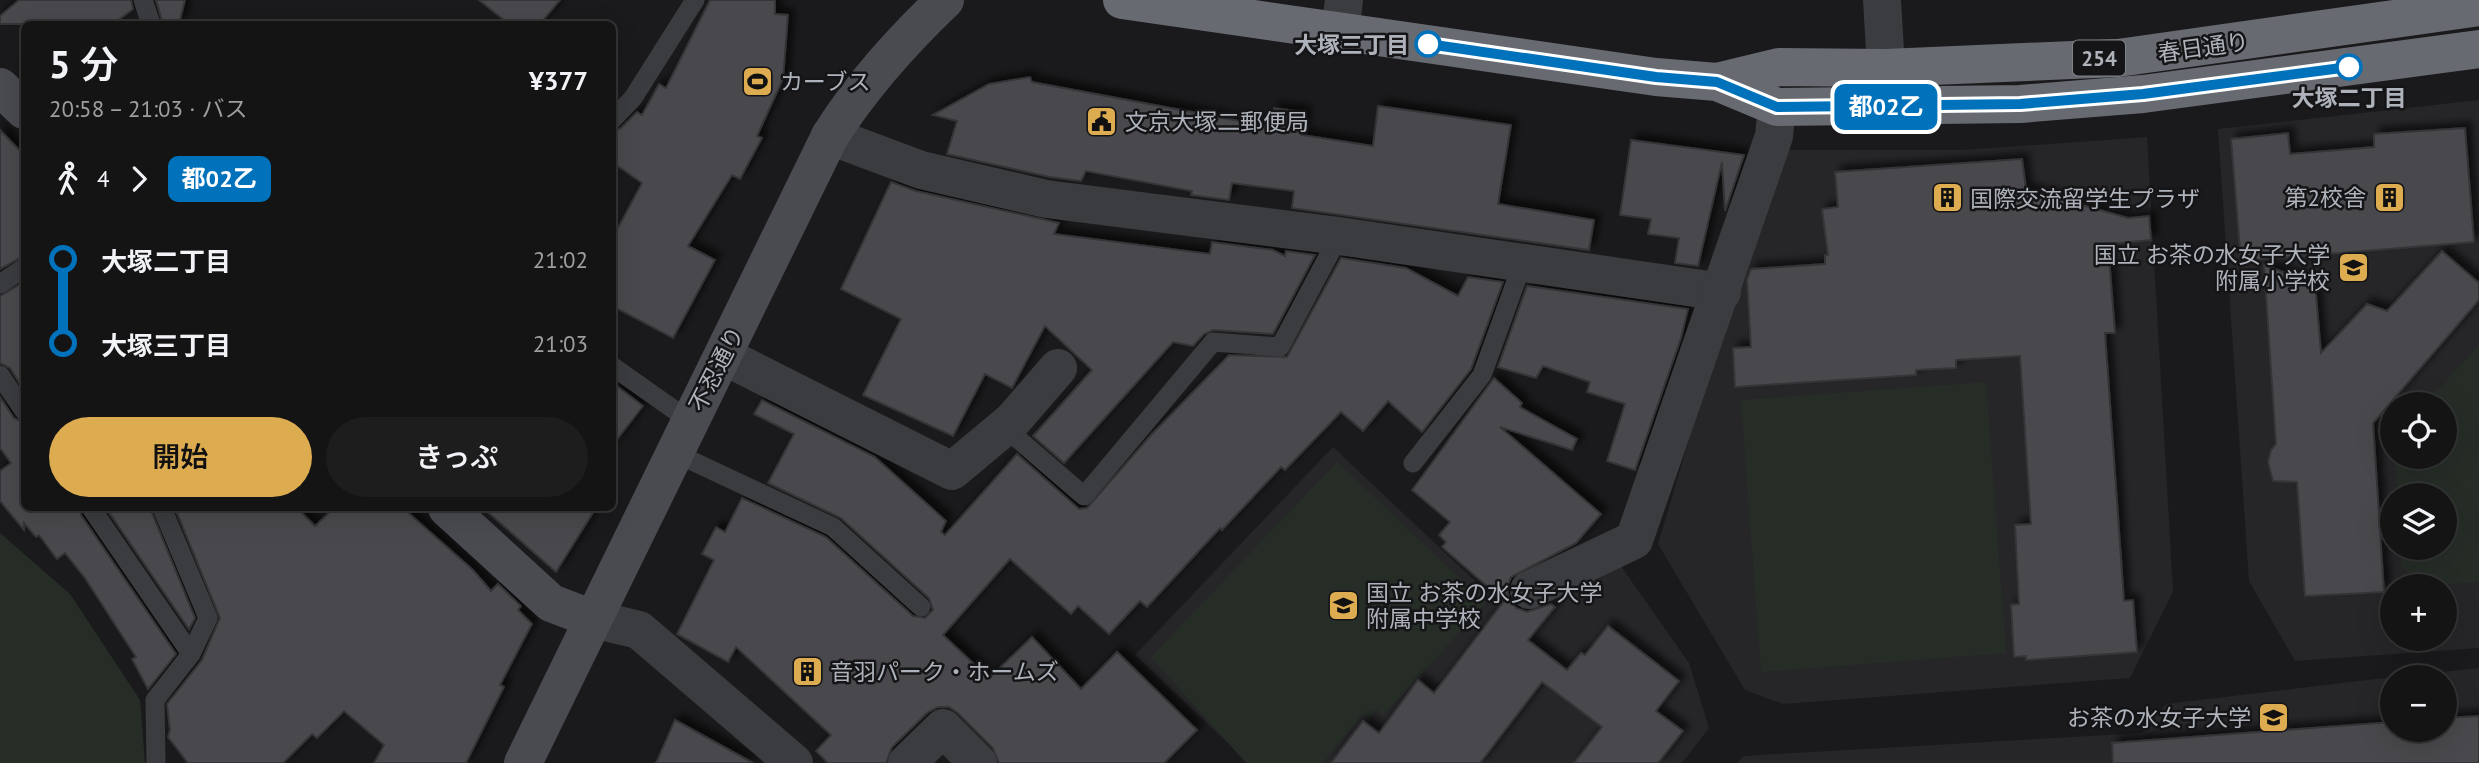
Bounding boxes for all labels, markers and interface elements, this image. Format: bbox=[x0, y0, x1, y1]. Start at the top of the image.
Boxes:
street label: 春日通り bbox=[2155, 26, 2251, 68]
place label: 大塚三丁目 bbox=[1294, 30, 1409, 59]
marker: 大塚三丁目 bbox=[1415, 31, 1441, 57]
text: 5 分 bbox=[49, 39, 118, 88]
road number: 254 bbox=[2073, 41, 2125, 76]
marker: 大塚二丁目 bbox=[2336, 54, 2362, 80]
text: ¥377 bbox=[529, 64, 588, 97]
sports icon: カーブス bbox=[740, 64, 774, 98]
place label: カーブス bbox=[780, 67, 871, 96]
place label: 大塚二丁目 bbox=[2292, 83, 2407, 112]
line badge: 都02乙 bbox=[1837, 84, 1935, 130]
text: 都02乙 bbox=[1848, 91, 1924, 122]
text: 20:58 – 21:03 · バス bbox=[49, 94, 248, 123]
public building icon: 文京大塚二郵便局 bbox=[1085, 104, 1119, 138]
place label: 文京大塚二郵便局 bbox=[1125, 107, 1309, 136]
icon: walk bbox=[49, 160, 87, 198]
icon: forward bbox=[120, 160, 158, 198]
text: 都02乙 bbox=[182, 163, 257, 194]
text: 4 bbox=[97, 164, 110, 193]
building icon: 第2校舎 bbox=[2372, 180, 2406, 214]
building icon: 国際交流留学生プラザ bbox=[1930, 181, 1964, 215]
place label: 第2校舎 bbox=[2284, 183, 2366, 212]
place label: 国際交流留学生プラザ bbox=[1970, 184, 2200, 213]
place label: 国立 お茶の水女子大学 附属小学校 bbox=[2094, 240, 2330, 295]
text: 大塚二丁目 bbox=[101, 245, 231, 278]
text: 21:02 bbox=[533, 245, 588, 274]
school or university icon: 国立 お茶の水女子大学 附属小学校 bbox=[2336, 250, 2370, 284]
street label: 不忍通り bbox=[682, 321, 750, 417]
text: 大塚三丁目 bbox=[101, 329, 231, 362]
text: 21:03 bbox=[533, 329, 588, 358]
map controls bbox=[2380, 392, 2457, 742]
button: locate bbox=[2380, 392, 2457, 469]
button: 開始 bbox=[49, 417, 312, 497]
button: きっぷ bbox=[326, 417, 588, 497]
button: layers bbox=[2380, 483, 2457, 560]
button: + bbox=[2380, 574, 2457, 651]
place label: 国立 お茶の水女子大学 附属中学校 bbox=[1366, 578, 1602, 633]
school or university icon: 国立 お茶の水女子大学 附属中学校 bbox=[1326, 588, 1360, 622]
building icon: 音羽パーク・ホームズ bbox=[790, 654, 824, 688]
place label: 音羽パーク・ホームズ bbox=[830, 657, 1059, 686]
button: − bbox=[2380, 665, 2457, 742]
school or university icon: お茶の水女子大学 bbox=[2257, 700, 2291, 734]
place label: お茶の水女子大学 bbox=[2067, 703, 2251, 732]

